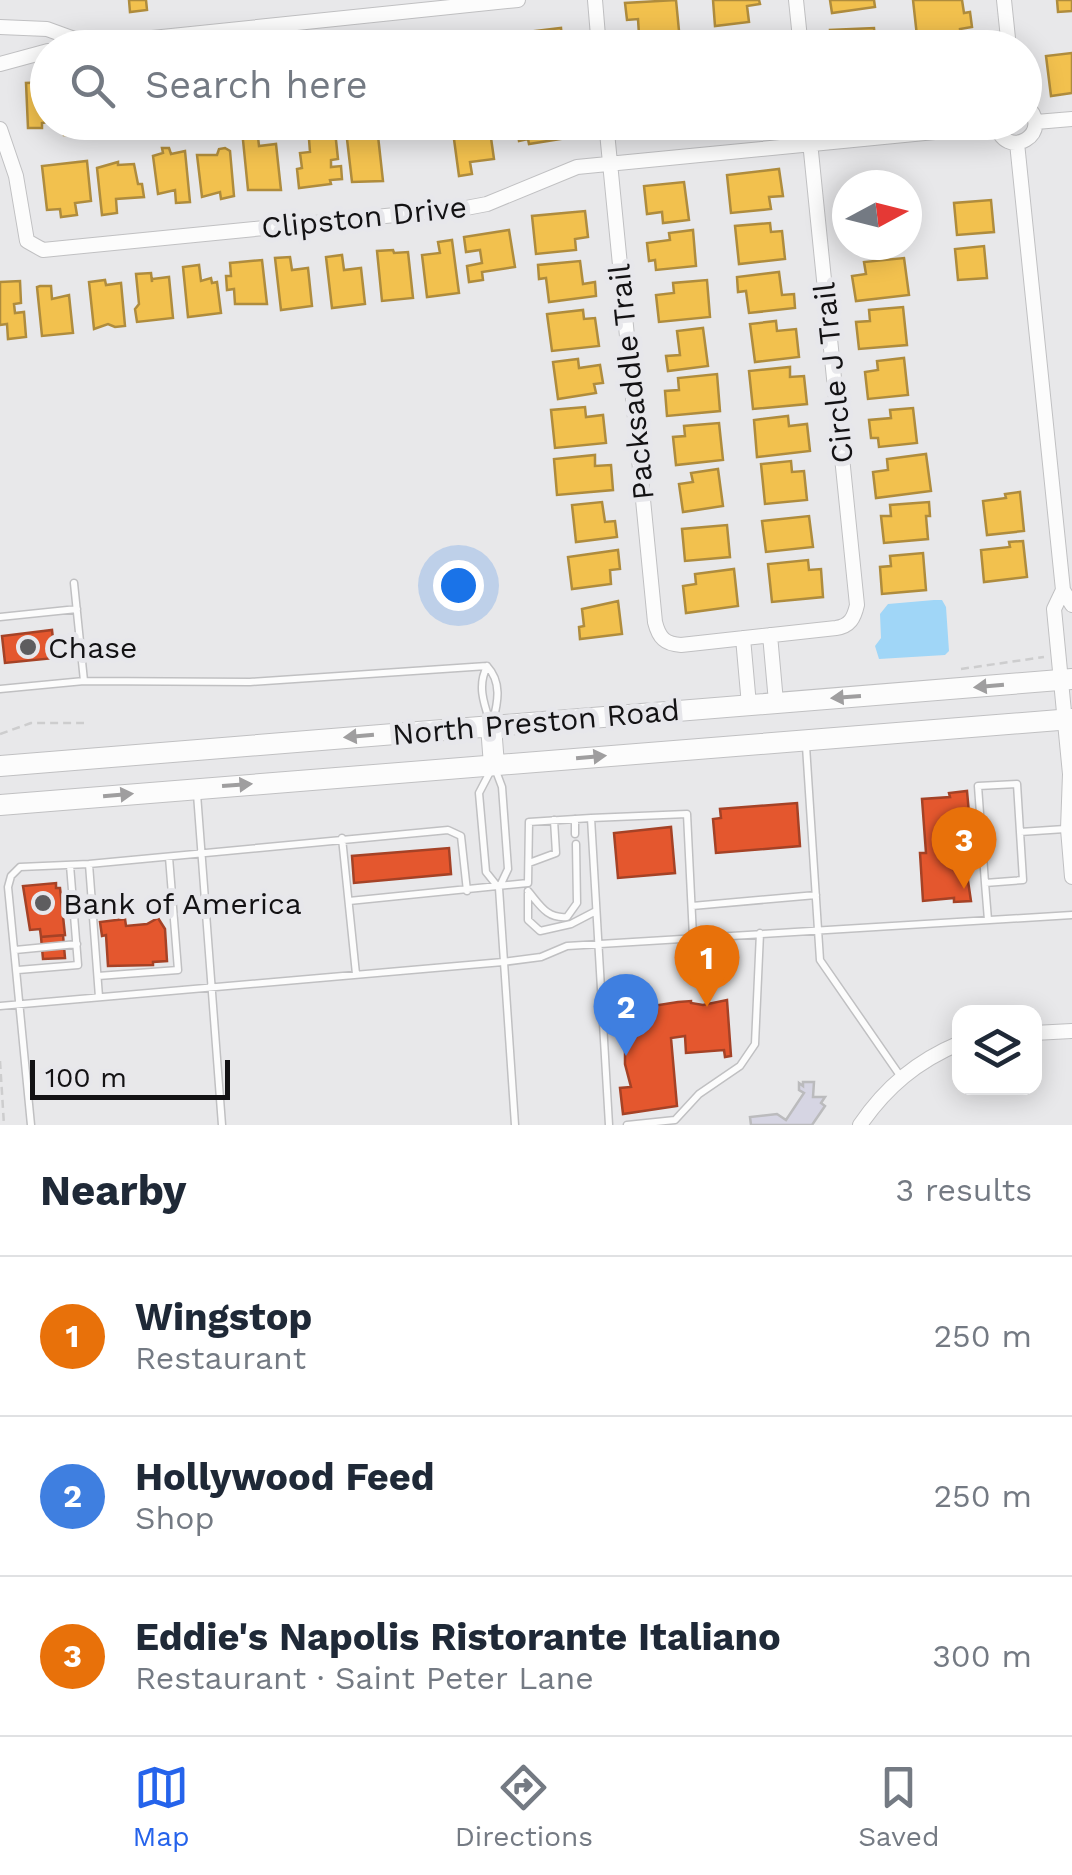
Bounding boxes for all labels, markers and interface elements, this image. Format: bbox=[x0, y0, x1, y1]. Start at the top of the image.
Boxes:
search box bbox=[30, 30, 1042, 140]
icon: search bbox=[65, 58, 120, 113]
text: Search here bbox=[145, 63, 368, 107]
north arrow bbox=[832, 170, 922, 260]
street label: Clipston Drive bbox=[260, 189, 468, 245]
street label: Packsaddle Trail bbox=[601, 262, 661, 502]
street label: Circle J Trail bbox=[806, 281, 860, 465]
your location bbox=[433, 560, 484, 611]
place label: Chase bbox=[48, 630, 137, 665]
marker: Chase bbox=[17, 636, 39, 658]
one-way arrow bbox=[973, 678, 1005, 694]
one-way arrow bbox=[830, 689, 862, 705]
street label: North Preston Road bbox=[391, 692, 681, 752]
one-way arrow bbox=[343, 729, 375, 745]
one-way arrow bbox=[576, 749, 608, 765]
one-way arrow bbox=[222, 776, 254, 792]
one-way arrow bbox=[103, 786, 135, 802]
pin: 3 bbox=[932, 806, 996, 889]
place label: Bank of America bbox=[63, 886, 302, 921]
marker: Bank of America bbox=[32, 892, 54, 914]
pin: 1 bbox=[674, 924, 740, 1007]
pin: 2 bbox=[594, 974, 658, 1056]
map controls bbox=[952, 1005, 1042, 1095]
button: layers bbox=[952, 1005, 1042, 1095]
scale bar bbox=[30, 1055, 230, 1100]
text: 100 m bbox=[45, 1061, 127, 1094]
text: Nearby bbox=[40, 1166, 187, 1215]
text: 3 results bbox=[895, 1171, 1032, 1209]
text: Wingstop bbox=[135, 1295, 312, 1339]
text: 1 bbox=[66, 1317, 79, 1355]
text: 250 m bbox=[933, 1317, 1032, 1355]
text: Restaurant bbox=[135, 1339, 306, 1377]
text: Hollywood Feed bbox=[135, 1455, 435, 1499]
text: 2 bbox=[63, 1477, 82, 1515]
text: 250 m bbox=[933, 1477, 1032, 1515]
text: Shop bbox=[135, 1499, 215, 1537]
text: Eddie's Napolis Ristorante Italiano bbox=[135, 1615, 781, 1659]
text: 3 bbox=[63, 1637, 82, 1675]
text: 300 m bbox=[932, 1637, 1032, 1675]
text: Restaurant · Saint Peter Lane bbox=[135, 1659, 594, 1697]
tab: Map bbox=[133, 1760, 190, 1853]
tab: Directions bbox=[455, 1760, 593, 1853]
tab: Saved bbox=[858, 1760, 939, 1853]

